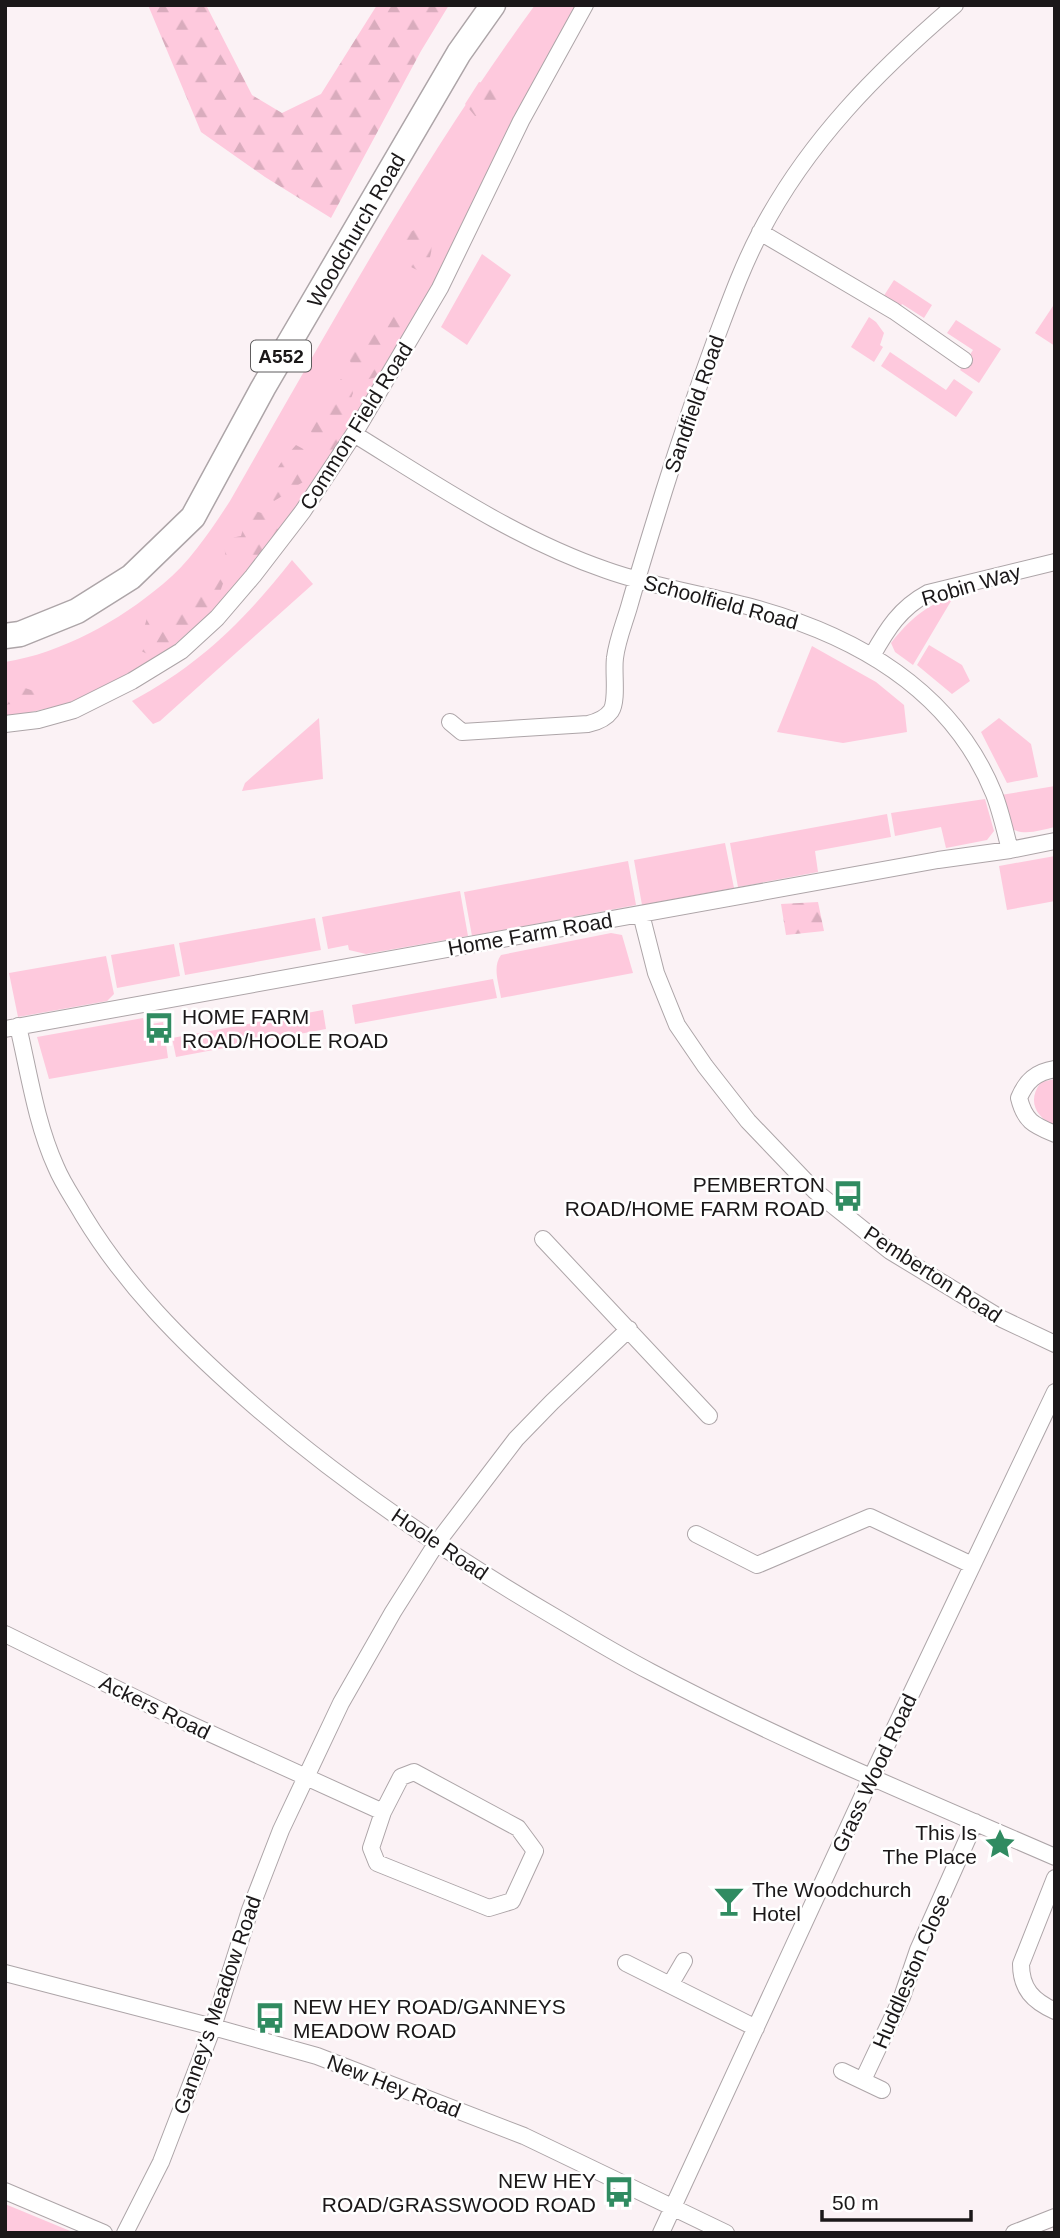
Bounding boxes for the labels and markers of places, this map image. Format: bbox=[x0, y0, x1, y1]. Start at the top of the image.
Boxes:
place label: HOME FARM ROAD/HOOLE ROAD bbox=[182, 1005, 389, 1052]
bus stop icon: HOME FARM ROAD/HOOLE ROAD bbox=[142, 1011, 176, 1045]
place label: PEMBERTON ROAD/HOME FARM ROAD bbox=[565, 1173, 825, 1220]
bus stop icon: PEMBERTON ROAD/HOME FARM ROAD bbox=[831, 1179, 865, 1213]
place label: This Is The Place bbox=[882, 1821, 977, 1868]
place icon: This Is The Place bbox=[983, 1827, 1017, 1861]
place label: The Woodchurch Hotel bbox=[752, 1878, 912, 1925]
bar icon: The Woodchurch Hotel bbox=[712, 1884, 746, 1918]
place label: NEW HEY ROAD/GANNEYS MEADOW ROAD bbox=[293, 1995, 566, 2042]
bus stop icon: NEW HEY ROAD/GANNEYS MEADOW ROAD bbox=[253, 2001, 287, 2035]
place label: NEW HEY ROAD/GRASSWOOD ROAD bbox=[322, 2169, 596, 2216]
bus stop icon: NEW HEY ROAD/GRASSWOOD ROAD bbox=[602, 2175, 636, 2209]

